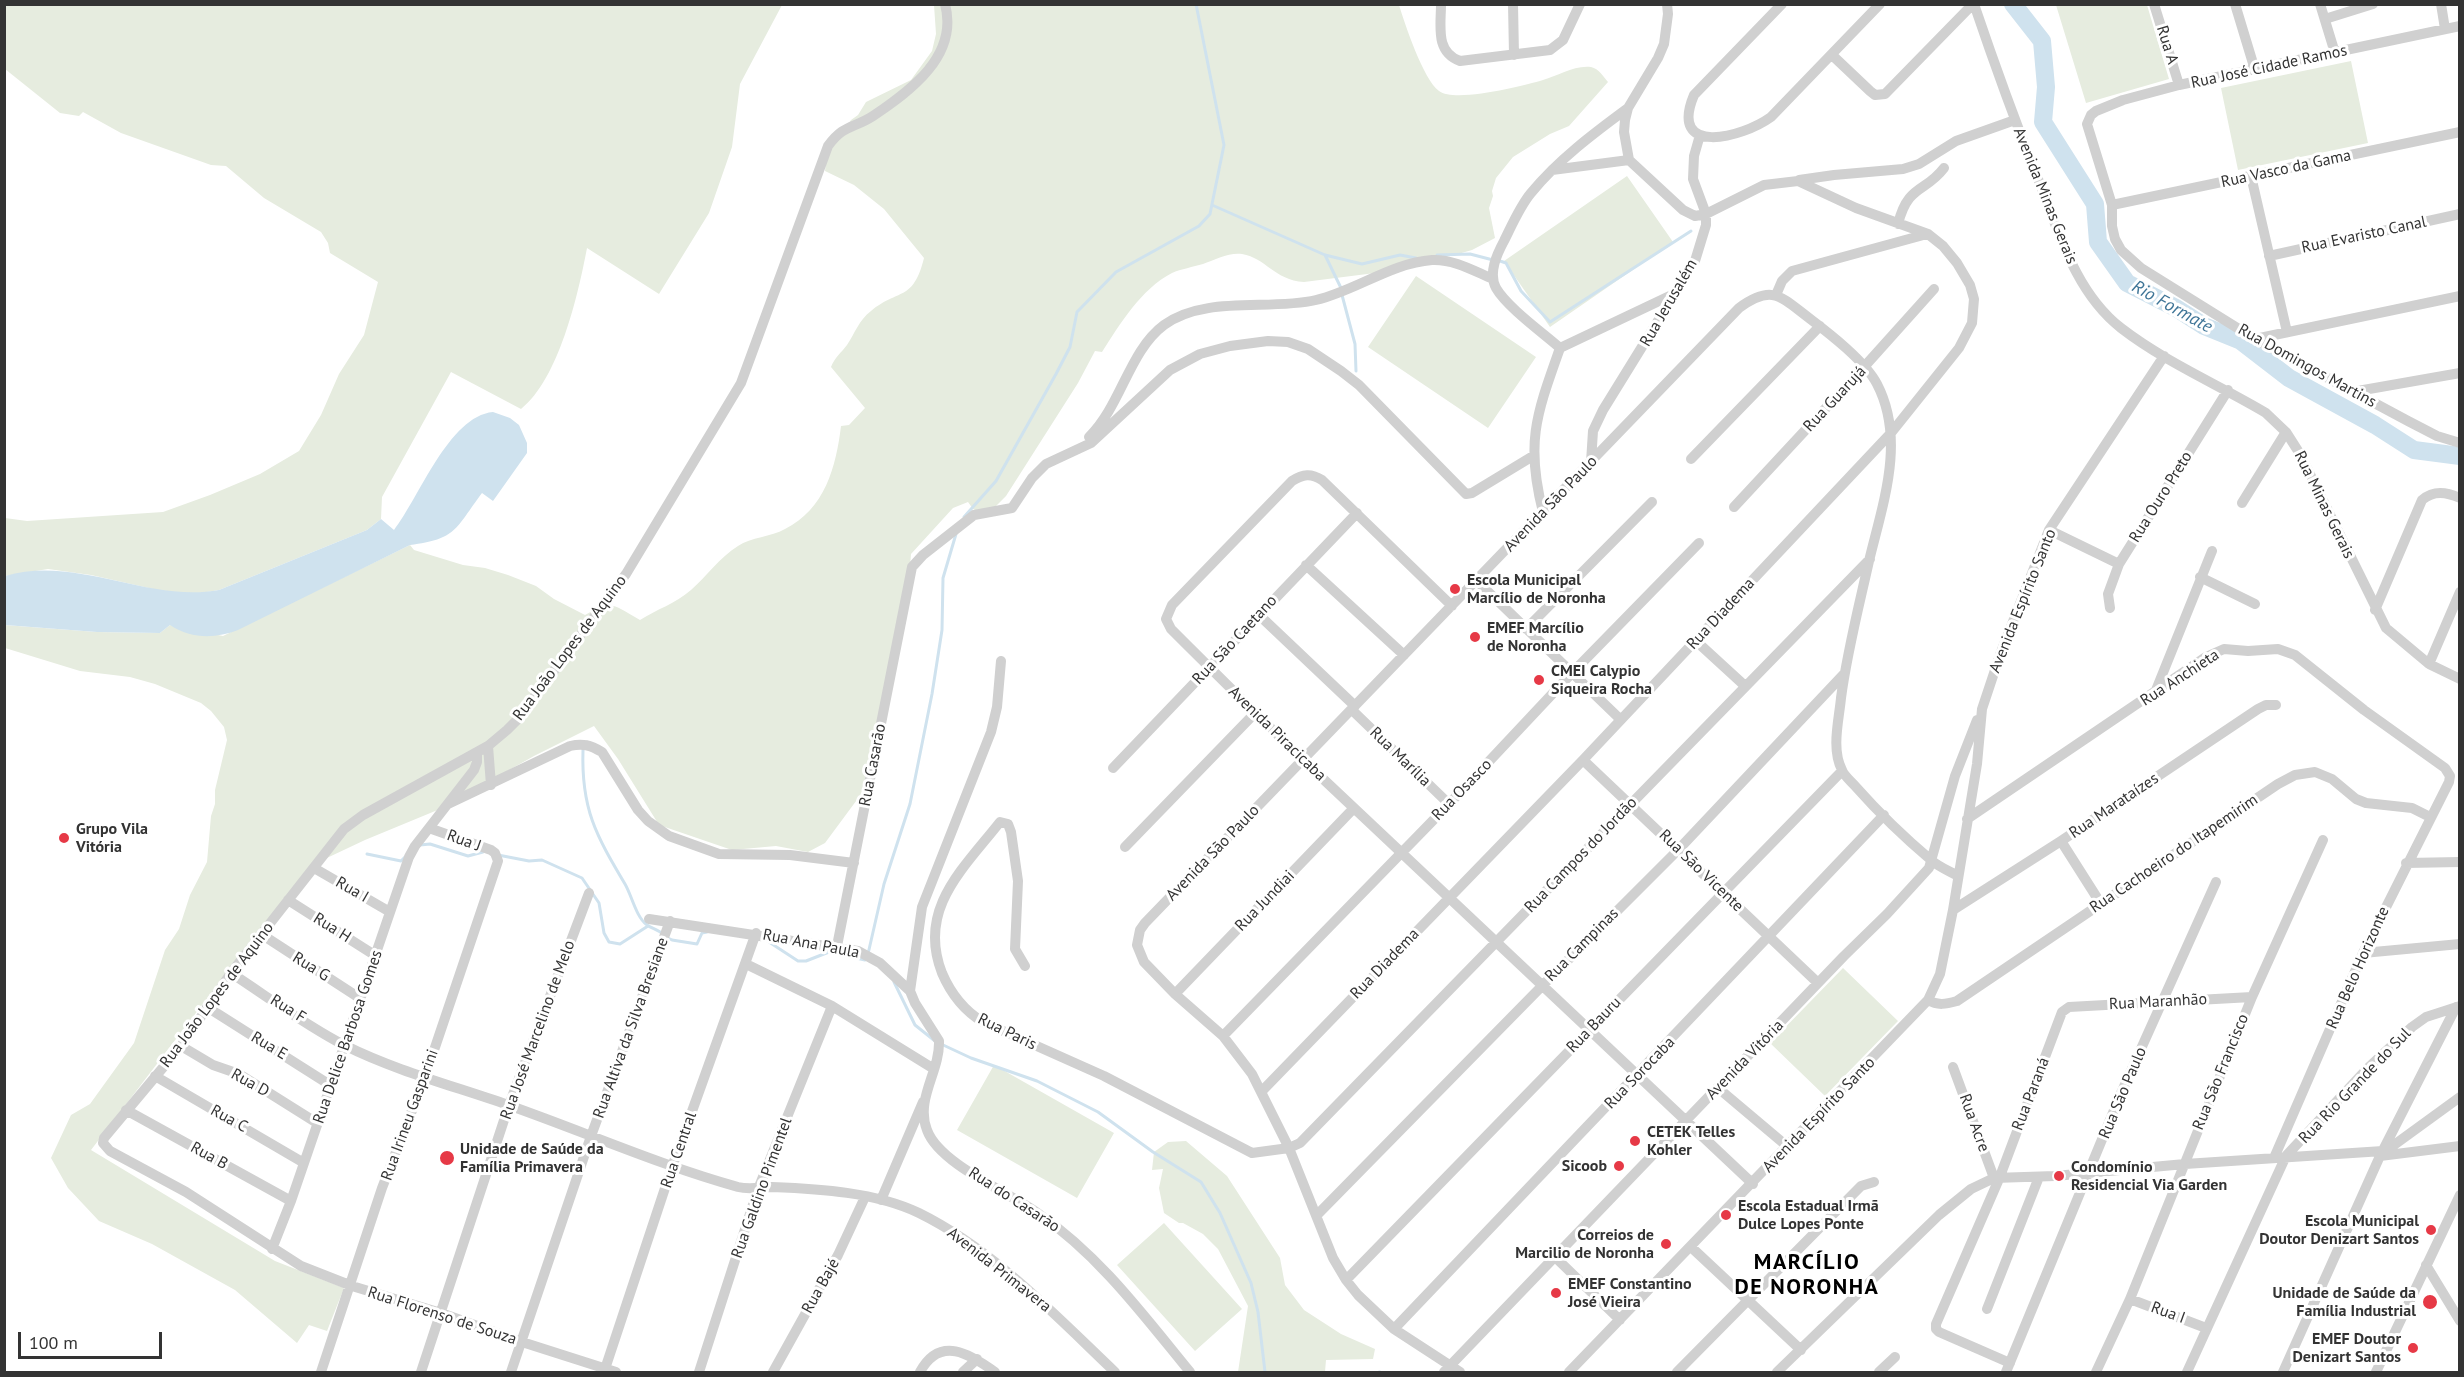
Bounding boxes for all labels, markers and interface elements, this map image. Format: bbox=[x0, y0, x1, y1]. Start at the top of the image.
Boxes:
street label: Rua A bbox=[2152, 23, 2182, 67]
street label: Rua José Cidade Ramos bbox=[2189, 41, 2349, 93]
street label: Avenida Minas Gerais bbox=[2009, 125, 2081, 267]
street label: Rua Vasco da Gama bbox=[2219, 146, 2353, 192]
street label: Rua Evaristo Canal bbox=[2300, 212, 2428, 258]
street label: Rua Jerusalém bbox=[1636, 256, 1702, 350]
water label: Rio Formate bbox=[2128, 276, 2216, 338]
street label: Rua Domingos Martins bbox=[2234, 320, 2380, 412]
street label: Rua Guarujá bbox=[1800, 362, 1870, 436]
street label: Rua Ouro Preto bbox=[2125, 448, 2197, 546]
street label: Rua Minas Gerais bbox=[2290, 448, 2358, 562]
street label: Avenida São Paulo bbox=[1500, 452, 1602, 556]
street label: Avenida Espírito Santo bbox=[1985, 526, 2061, 676]
place label: Escola Municipal Marcílio de Noronha bbox=[1467, 570, 1606, 608]
street label: Rua João Lopes de Aquino bbox=[509, 572, 631, 724]
street label: Rua Diadema bbox=[1683, 574, 1759, 654]
marker: Escola Municipal Marcílio de Noronha bbox=[1448, 582, 1462, 596]
street label: Rua São Caetano bbox=[1189, 591, 1281, 689]
place label: EMEF Marcílio de Noronha bbox=[1487, 618, 1584, 656]
marker: EMEF Marcílio de Noronha bbox=[1468, 630, 1482, 644]
street label: Rua Anchieta bbox=[2137, 645, 2223, 711]
place label: CMEI Calypio Siqueira Rocha bbox=[1551, 661, 1652, 699]
marker: CMEI Calypio Siqueira Rocha bbox=[1532, 673, 1546, 687]
street label: Avenida Piracicaba bbox=[1224, 683, 1330, 785]
street label: Rua Casarão bbox=[856, 722, 890, 808]
street label: Rua Marília bbox=[1365, 723, 1435, 791]
street label: Rua Osasco bbox=[1428, 755, 1496, 825]
street label: Rua Marataízes bbox=[2066, 769, 2162, 843]
street label: Rua Cachoeiro do Itapemirim bbox=[2086, 791, 2262, 917]
street label: Rua Campos do Jordão bbox=[1521, 793, 1641, 917]
street label: Avenida São Paulo bbox=[1162, 801, 1264, 905]
place label: Grupo Vila Vitória bbox=[76, 819, 148, 857]
street label: Rua J bbox=[444, 826, 484, 856]
street label: Rua São Vicente bbox=[1655, 826, 1747, 916]
marker: Grupo Vila Vitória bbox=[57, 831, 71, 845]
street label: Rua Jundiai bbox=[1231, 867, 1299, 935]
street label: Rua I bbox=[332, 873, 372, 907]
street label: Rua Campinas bbox=[1541, 904, 1623, 986]
street label: Rua Belo Horizonte bbox=[2322, 904, 2394, 1032]
street label: Rua H bbox=[310, 909, 354, 947]
street label: Rua João Lopes de Aquino bbox=[156, 919, 278, 1071]
street label: Rua Ana Paula bbox=[761, 925, 861, 963]
street label: Rua Diadema bbox=[1347, 925, 1423, 1003]
street label: Rua Altiva da Silva Bresiane bbox=[589, 935, 673, 1121]
street label: Rua José Marcelino de Melo bbox=[497, 938, 579, 1122]
street label: Rua G bbox=[289, 948, 333, 986]
street label: Rua Delice Barbosa Gomes bbox=[309, 948, 387, 1126]
street label: Rua Maranhão bbox=[2108, 990, 2208, 1014]
street label: Rua F bbox=[267, 991, 309, 1027]
street label: Rua Bauru bbox=[1563, 993, 1625, 1057]
street label: Rua Paris bbox=[974, 1010, 1040, 1054]
street label: Rua São Francisco bbox=[2189, 1011, 2253, 1133]
street label: Avenida Vitória bbox=[1702, 1016, 1788, 1104]
street label: Rua Rio Grande do Sul bbox=[2295, 1024, 2415, 1148]
street label: Rua E bbox=[247, 1028, 291, 1064]
street label: Rua Sorocaba bbox=[1601, 1033, 1679, 1113]
street label: Rua São Paulo bbox=[2095, 1044, 2151, 1142]
street label: Rua Irineu Gasparini bbox=[377, 1047, 443, 1183]
street label: Avenida Espírito Santo bbox=[1759, 1053, 1879, 1177]
street label: Rua Paraná bbox=[2008, 1055, 2054, 1133]
street label: Rua D bbox=[228, 1065, 272, 1101]
street label: Rua Acre bbox=[1955, 1091, 1993, 1155]
street label: Rua C bbox=[207, 1101, 251, 1137]
street label: Rua Central bbox=[657, 1109, 701, 1191]
street label: Rua Galdino Pimentel bbox=[728, 1115, 796, 1261]
place label: CETEK Telles Kohler bbox=[1647, 1122, 1735, 1160]
marker: CETEK Telles Kohler bbox=[1628, 1134, 1642, 1148]
street label: Rua B bbox=[187, 1138, 231, 1174]
place label: Unidade de Saúde da Família Primavera bbox=[460, 1139, 604, 1177]
marker: Unidade de Saúde da Família Primavera bbox=[438, 1149, 456, 1167]
place label: Sicoob bbox=[1562, 1156, 1607, 1176]
place label: Condomínio Residencial Via Garden bbox=[2071, 1157, 2227, 1195]
marker: Sicoob bbox=[1612, 1159, 1626, 1173]
street label: Rua do Casarão bbox=[965, 1163, 1063, 1237]
marker: Condomínio Residencial Via Garden bbox=[2052, 1169, 2066, 1183]
place label: Escola Estadual Irmã Dulce Lopes Ponte bbox=[1738, 1196, 1879, 1234]
marker: Escola Estadual Irmã Dulce Lopes Ponte bbox=[1719, 1208, 1733, 1222]
place label: Escola Municipal Doutor Denizart Santos bbox=[2259, 1211, 2419, 1249]
marker: Escola Municipal Doutor Denizart Santos bbox=[2424, 1223, 2438, 1237]
street label: Avenida Primavera bbox=[943, 1224, 1055, 1316]
place label: Correios de Marcilio de Noronha bbox=[1515, 1225, 1654, 1263]
marker: Correios de Marcilio de Noronha bbox=[1659, 1237, 1673, 1251]
district label: MARCÍLIO DE NORONHA bbox=[1735, 1250, 1879, 1302]
street label: Rua Bajé bbox=[798, 1255, 844, 1317]
place label: EMEF Constantino José Vieira bbox=[1568, 1274, 1692, 1312]
street label: Rua Florenso de Souza bbox=[365, 1283, 519, 1349]
place label: Unidade de Saúde da Família Industrial bbox=[2272, 1283, 2416, 1321]
marker: EMEF Constantino José Vieira bbox=[1549, 1286, 1563, 1300]
marker: Unidade de Saúde da Família Industrial bbox=[2421, 1293, 2439, 1311]
street label: Rua I bbox=[2148, 1298, 2188, 1328]
scale bar bbox=[21, 1320, 165, 1358]
place label: EMEF Doutor Denizart Santos bbox=[2293, 1329, 2401, 1367]
text: 100 m bbox=[29, 1331, 78, 1354]
marker: EMEF Doutor Denizart Santos bbox=[2406, 1341, 2420, 1355]

